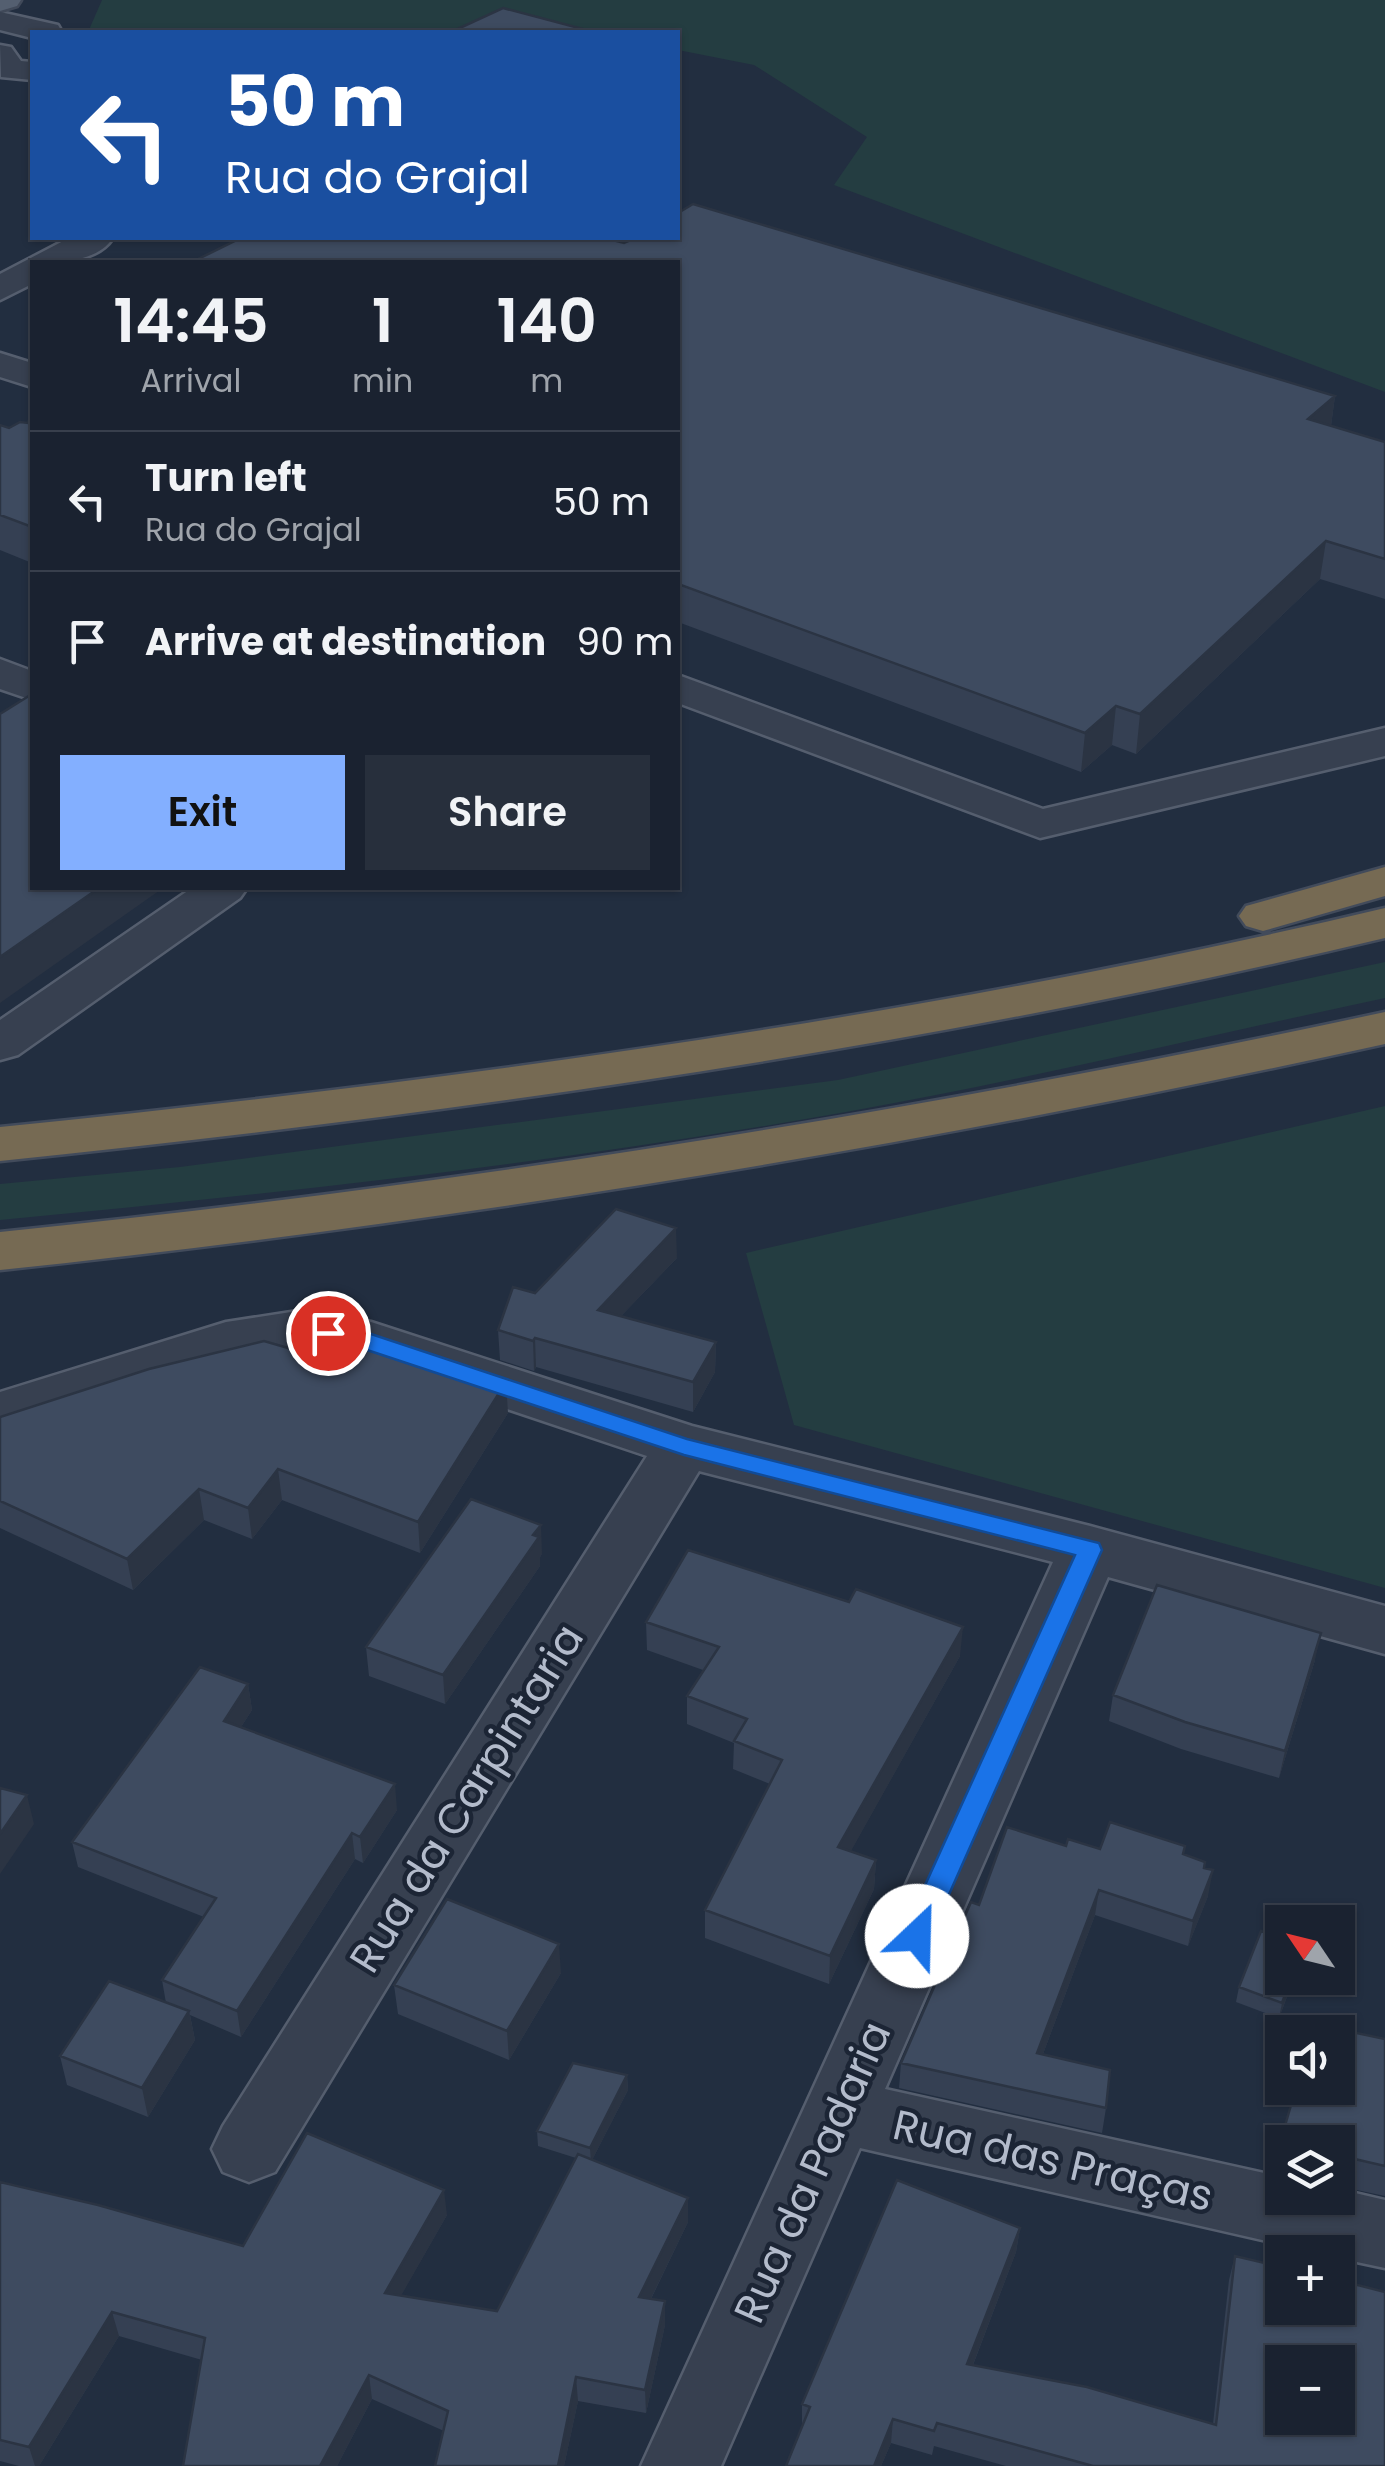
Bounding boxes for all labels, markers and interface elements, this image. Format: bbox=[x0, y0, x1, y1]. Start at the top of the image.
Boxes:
text: 50 m bbox=[225, 52, 405, 151]
icon: left bbox=[60, 70, 190, 200]
text: Rua do Grajal bbox=[225, 146, 530, 209]
text: 14:45 bbox=[113, 279, 269, 363]
text: 1 bbox=[372, 279, 394, 363]
text: 140 bbox=[497, 279, 597, 363]
text: Arrival bbox=[141, 358, 241, 403]
text: min bbox=[352, 358, 413, 403]
text: m bbox=[530, 358, 563, 403]
text: Turn left bbox=[145, 451, 307, 504]
icon: left bbox=[60, 474, 115, 529]
text: 50 m bbox=[553, 475, 650, 528]
text: Rua do Grajal bbox=[145, 507, 362, 552]
icon: arrive bbox=[60, 614, 115, 669]
text: Arrive at destination bbox=[145, 615, 546, 668]
text: 90 m bbox=[576, 615, 673, 668]
button: Exit bbox=[60, 755, 345, 870]
button: Share bbox=[365, 755, 650, 870]
pin bbox=[286, 1291, 371, 1376]
icon: arrive bbox=[301, 1306, 356, 1361]
street label: Rua da Carpintaria bbox=[335, 1613, 597, 1984]
position arrow bbox=[865, 1884, 969, 1988]
north arrow bbox=[1265, 1905, 1355, 1995]
map controls bbox=[1265, 1905, 1355, 2435]
street label: Rua da Padaria bbox=[720, 2012, 905, 2332]
button: sound bbox=[1265, 2015, 1355, 2105]
street label: Rua das Praças bbox=[887, 2095, 1218, 2226]
button: layers bbox=[1265, 2125, 1355, 2215]
button: + bbox=[1265, 2235, 1355, 2325]
button: − bbox=[1265, 2345, 1355, 2435]

